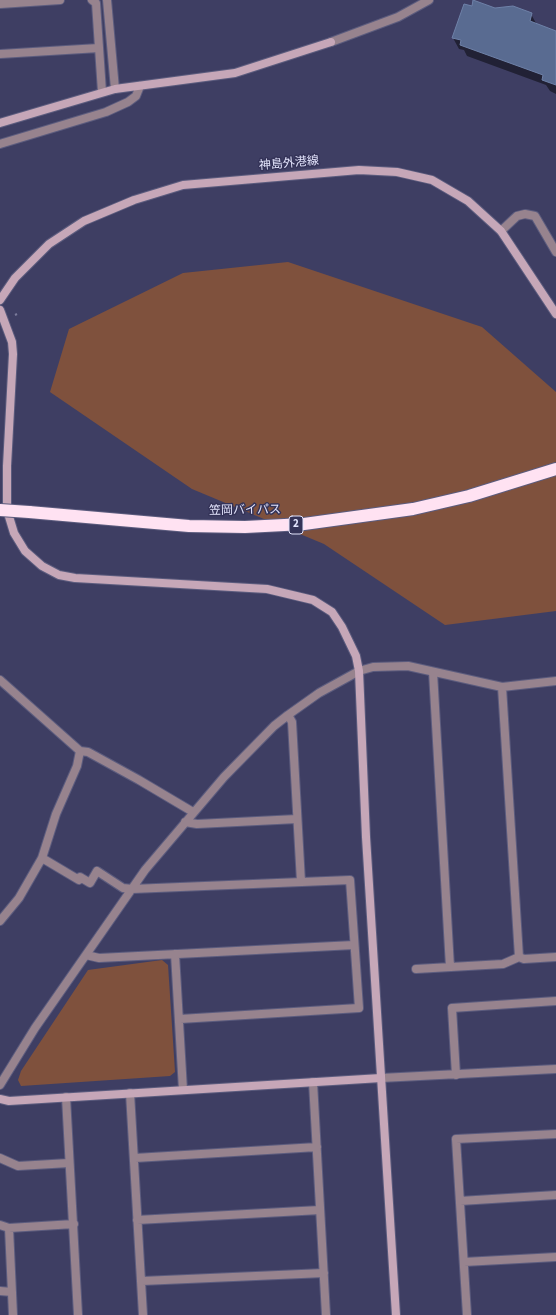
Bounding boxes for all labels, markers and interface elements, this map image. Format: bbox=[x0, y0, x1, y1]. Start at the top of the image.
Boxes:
street label: 神島外港線 bbox=[258, 154, 320, 174]
street label: 笠岡バイパス bbox=[209, 503, 281, 519]
road number: 2 bbox=[289, 516, 303, 534]

